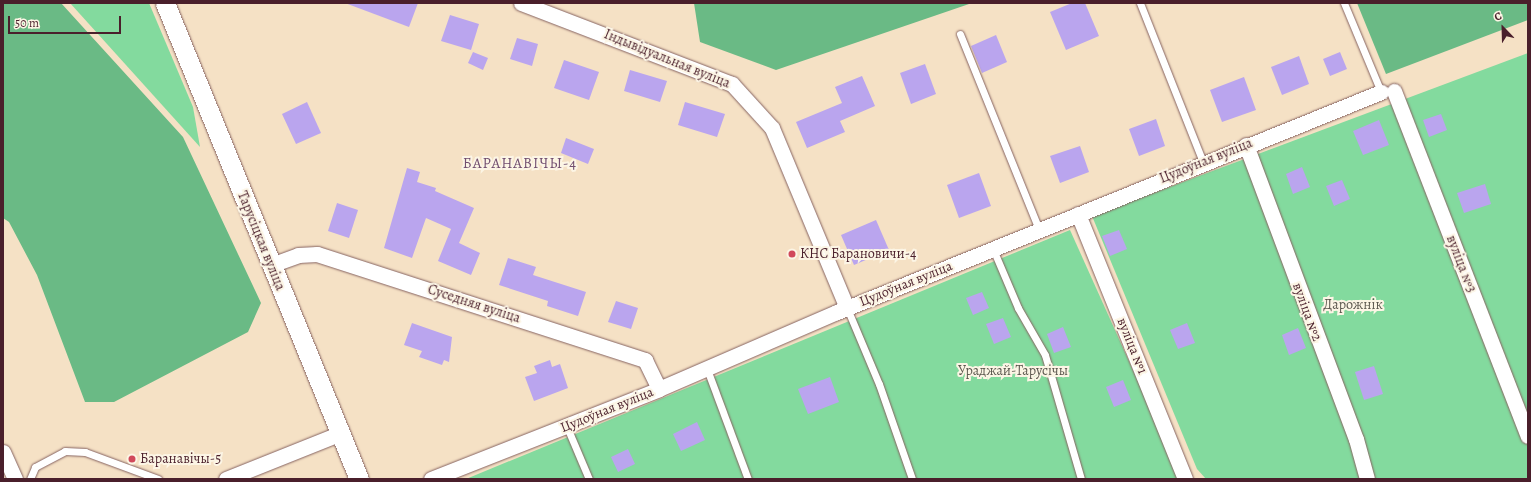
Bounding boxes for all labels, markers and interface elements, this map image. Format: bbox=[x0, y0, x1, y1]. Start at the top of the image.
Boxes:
scale bar bbox=[10, 8, 123, 34]
north arrow bbox=[1483, 8, 1523, 48]
text: С bbox=[1492, 8, 1504, 25]
text: 50 m bbox=[15, 15, 39, 31]
street label: Індывідуальная вуліца bbox=[601, 26, 733, 92]
street label: Цудоўная вуліца bbox=[1157, 135, 1255, 187]
district label: БАРАНАВІЧЫ-4 bbox=[463, 155, 577, 173]
street label: Тарусіцкая вуліца bbox=[233, 189, 289, 293]
street label: вуліца №3 bbox=[1442, 233, 1480, 295]
place label: КНС Барановичи-4 bbox=[800, 246, 916, 262]
marker: КНС Барановичи-4 bbox=[787, 249, 797, 259]
street label: Цудоўная вуліца bbox=[857, 258, 955, 310]
street label: Суседняя вуліца bbox=[426, 281, 522, 327]
street label: вуліца №2 bbox=[1289, 281, 1325, 343]
park label: Дарожнік bbox=[1323, 297, 1383, 313]
street label: вуліца №1 bbox=[1113, 315, 1151, 377]
park label: Ураджай-Тарусічы bbox=[958, 363, 1068, 379]
street label: Цудоўная вуліца bbox=[558, 384, 656, 436]
place label: Баранавічы-5 bbox=[140, 451, 221, 467]
marker: Баранавічы-5 bbox=[127, 454, 137, 464]

